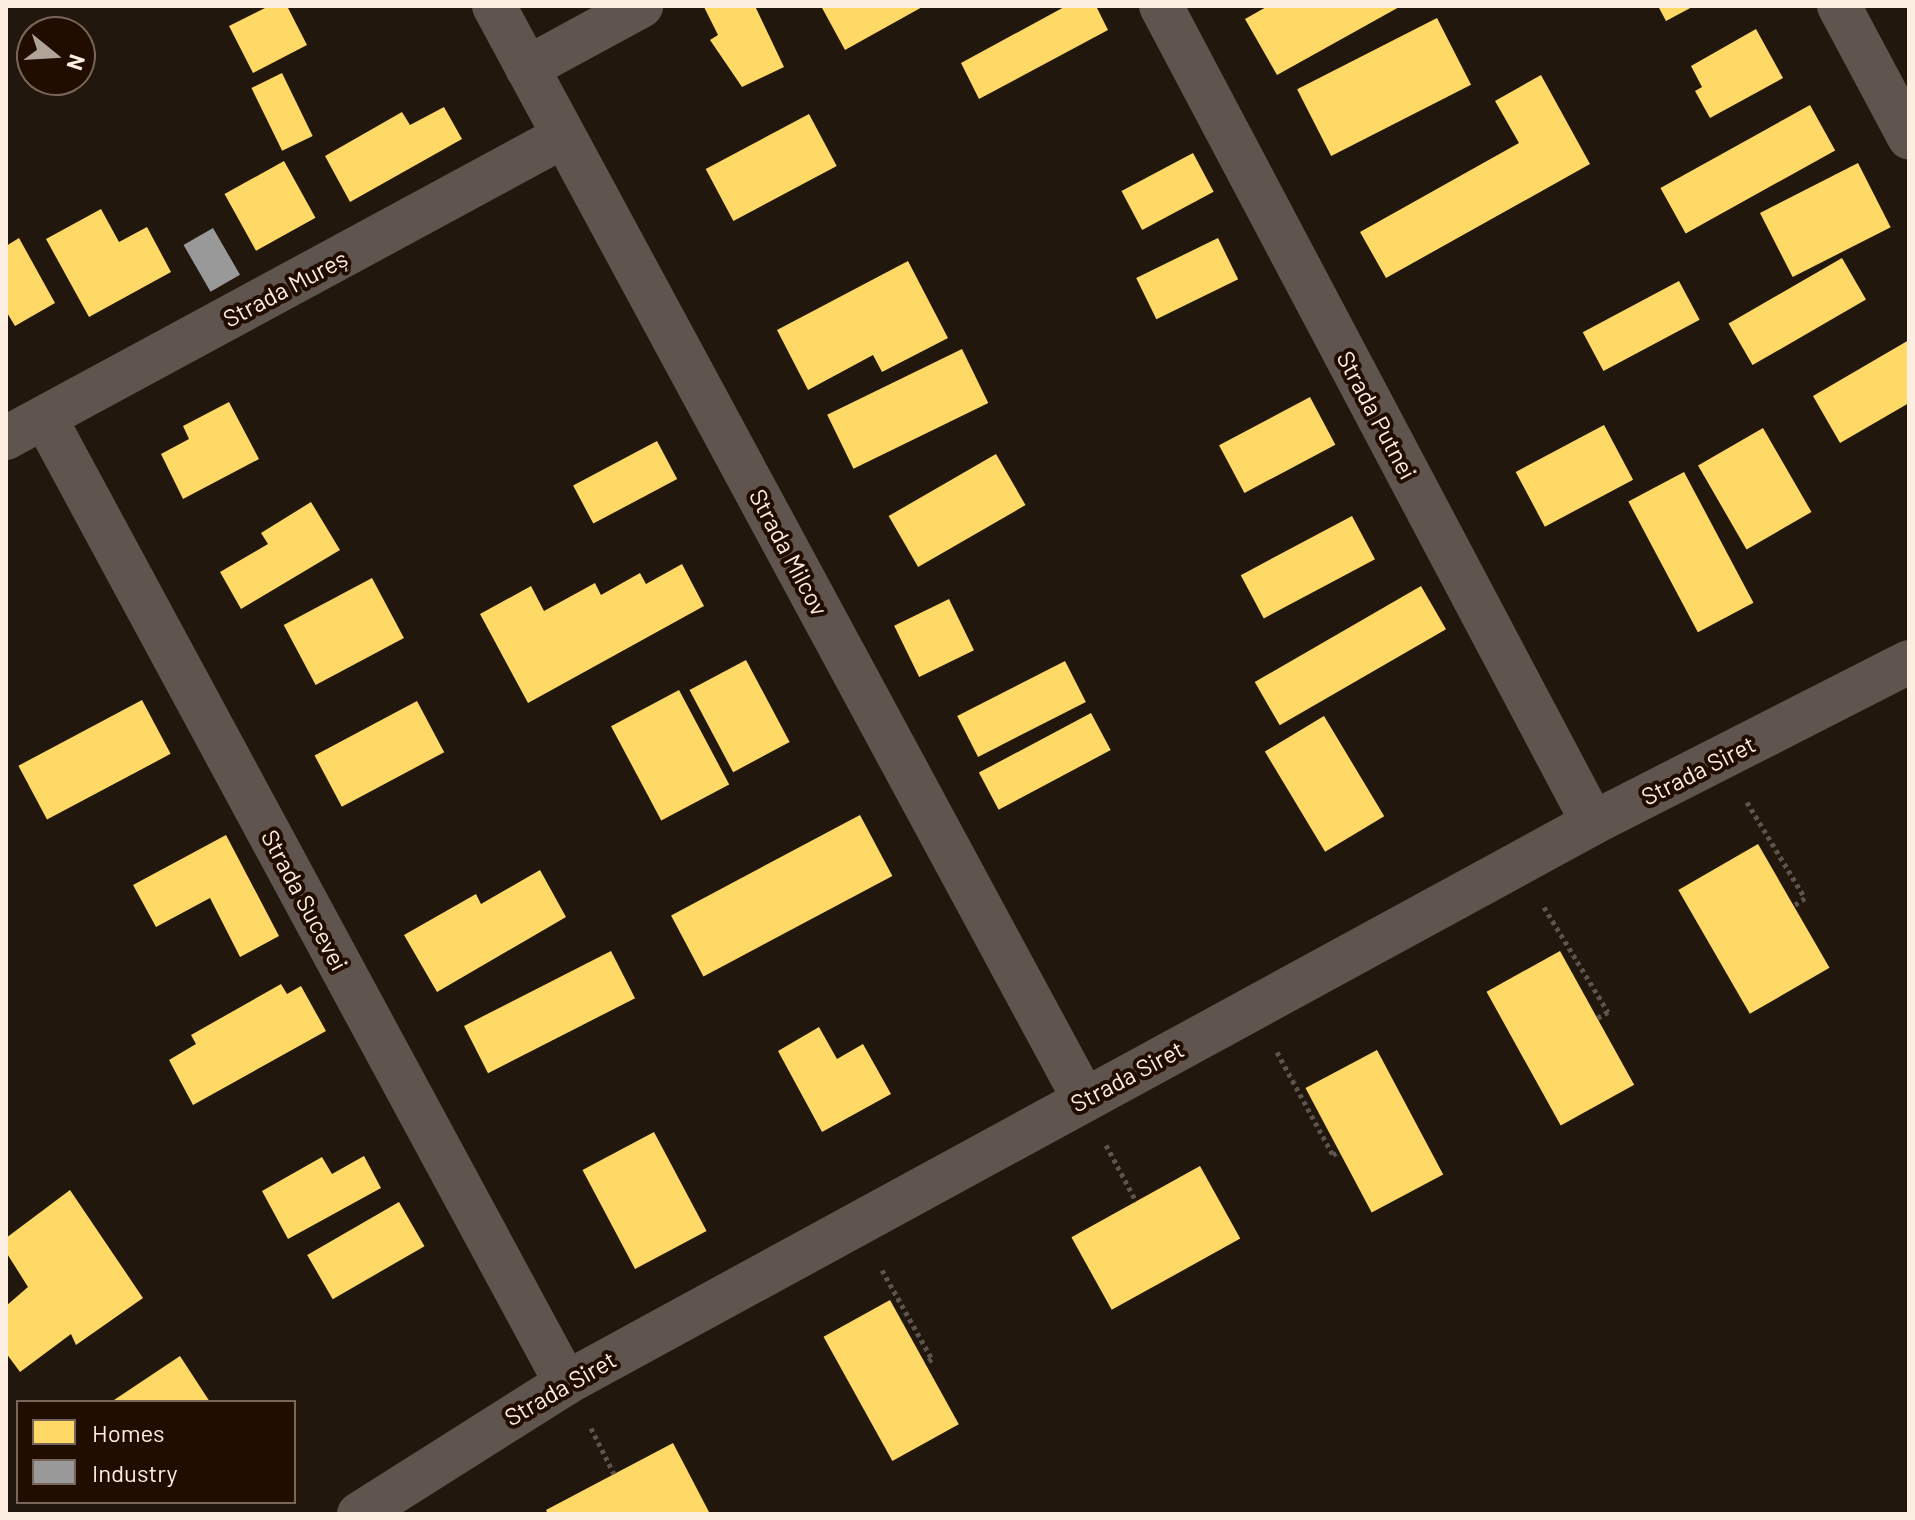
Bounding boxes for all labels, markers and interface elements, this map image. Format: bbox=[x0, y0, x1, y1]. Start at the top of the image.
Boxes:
north arrow bbox=[16, 16, 96, 96]
text: N bbox=[62, 52, 92, 74]
street label: Strada Mureș bbox=[218, 243, 352, 333]
street label: Strada Putnei bbox=[1331, 346, 1423, 484]
street label: Strada Milcov bbox=[744, 484, 834, 620]
street label: Strada Siret bbox=[1636, 729, 1760, 811]
street label: Strada Sucevei bbox=[256, 825, 354, 975]
street label: Strada Siret bbox=[1066, 1034, 1188, 1118]
street label: Strada Siret bbox=[499, 1345, 621, 1431]
legend bbox=[16, 1400, 296, 1504]
text: Homes bbox=[92, 1418, 165, 1447]
text: Industry bbox=[92, 1458, 178, 1487]

